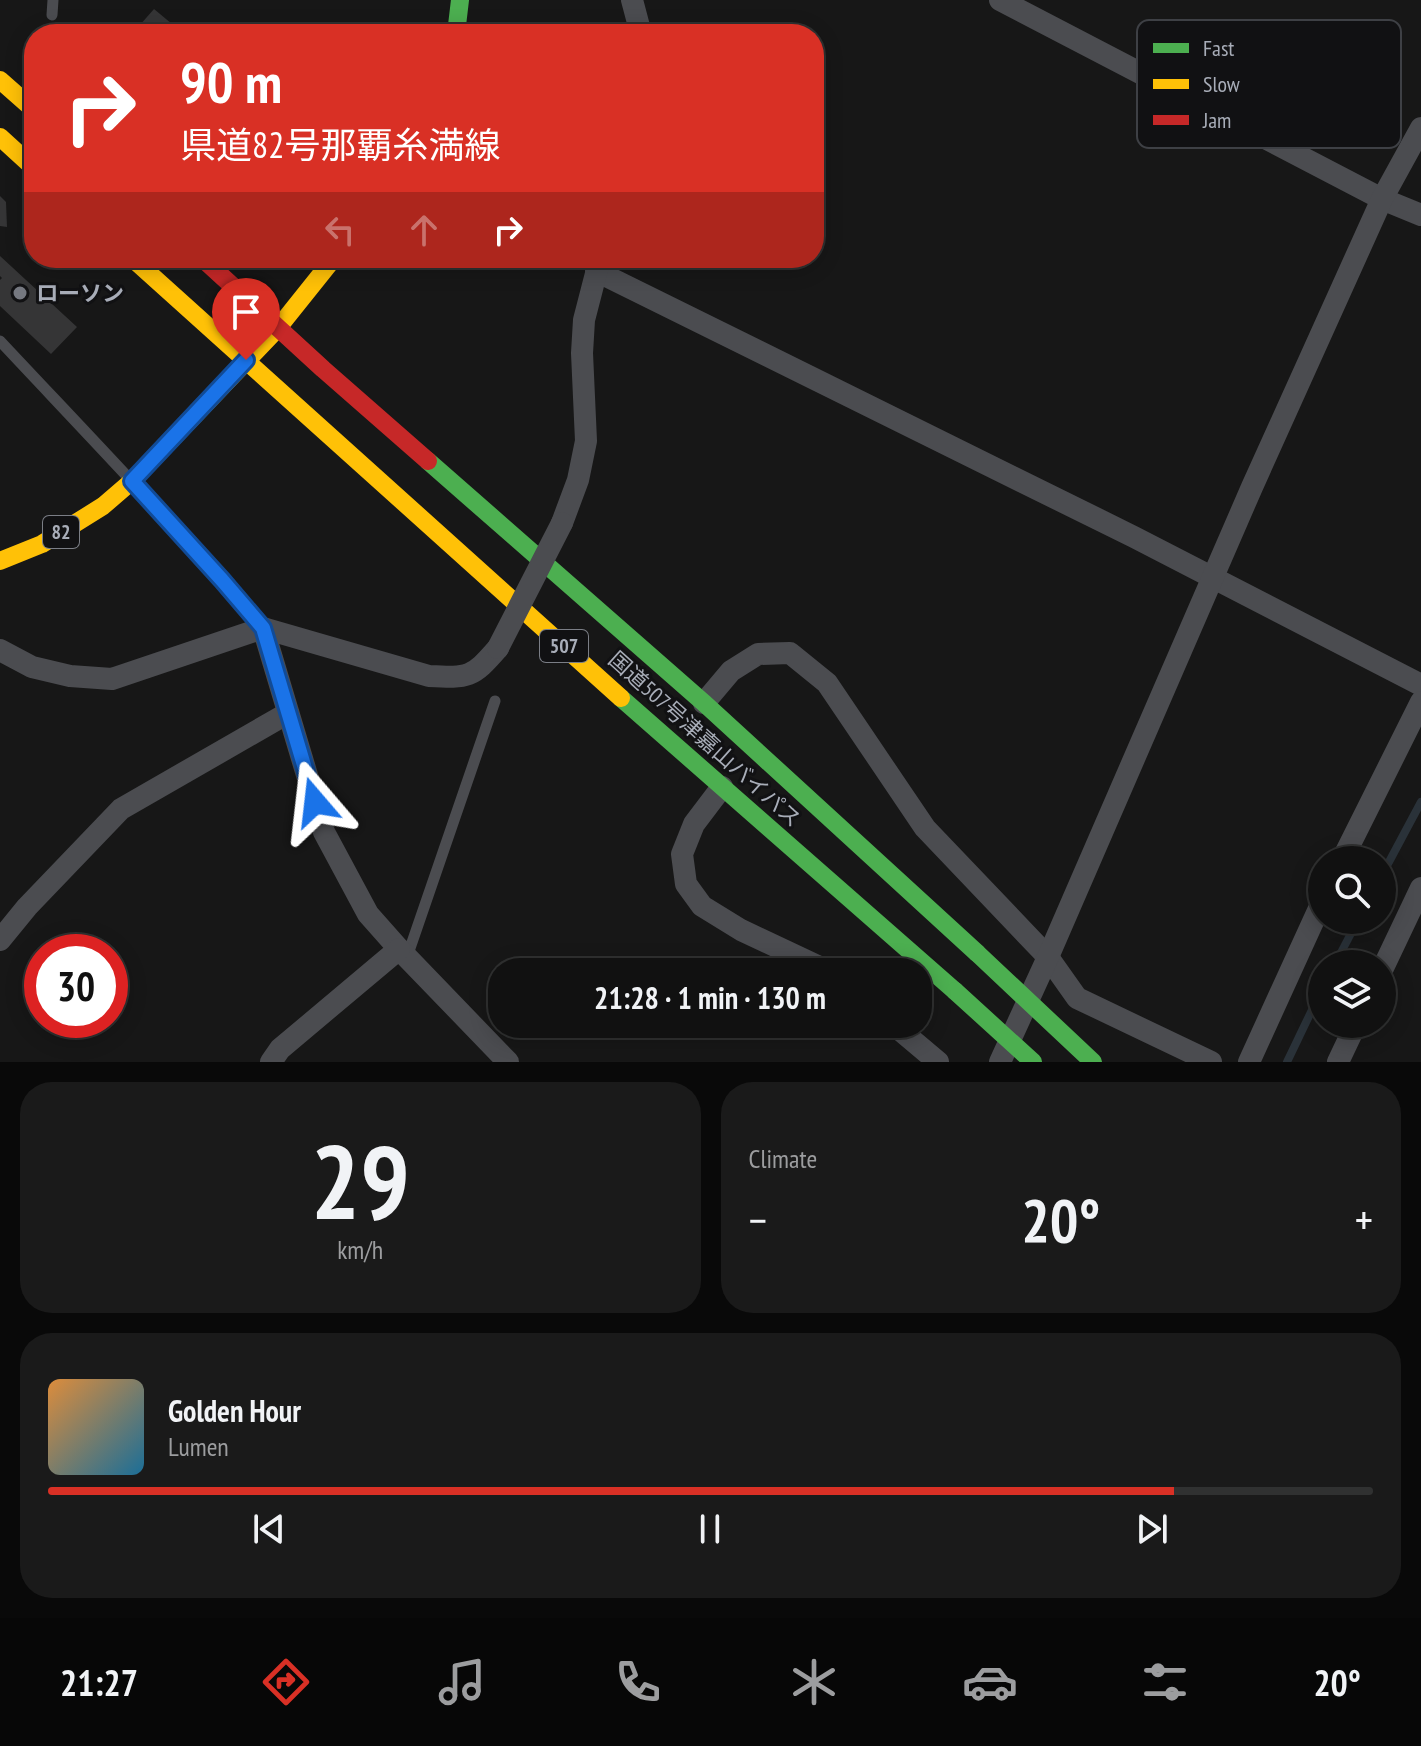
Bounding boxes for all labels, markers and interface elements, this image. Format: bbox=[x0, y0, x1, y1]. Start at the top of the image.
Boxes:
legend bbox=[1137, 20, 1401, 148]
text: Fast bbox=[1203, 34, 1234, 62]
text: 90 m bbox=[180, 46, 282, 118]
icon: right bbox=[48, 56, 152, 160]
text: Slow bbox=[1203, 70, 1240, 98]
text: Jam bbox=[1202, 106, 1231, 134]
text: 県道82号那覇糸満線 bbox=[180, 121, 500, 168]
icon: left bbox=[318, 208, 362, 252]
icon: ahead bbox=[402, 208, 446, 252]
icon: right bbox=[486, 208, 530, 252]
pin bbox=[212, 278, 280, 360]
place label: ローソン bbox=[36, 279, 124, 307]
marker: ローソン bbox=[11, 284, 29, 302]
icon: arrive bbox=[224, 290, 268, 334]
road number: 82 bbox=[43, 516, 79, 548]
road number: 507 bbox=[540, 630, 588, 662]
street label: 国道507号津嘉山バイパス bbox=[603, 645, 807, 833]
position arrow bbox=[273, 760, 357, 844]
map controls bbox=[1308, 846, 1396, 1038]
button: search bbox=[1308, 846, 1396, 934]
speed limit sign: 30 bbox=[24, 934, 128, 1038]
button: layers bbox=[1308, 950, 1396, 1038]
text: 21:28 · 1 min · 130 m bbox=[594, 978, 826, 1017]
text: 29 bbox=[311, 1113, 410, 1248]
text: Climate bbox=[749, 1142, 817, 1175]
text: 20° bbox=[1021, 1181, 1100, 1259]
text: − bbox=[749, 1191, 767, 1248]
text: + bbox=[1355, 1191, 1373, 1248]
text: km/h bbox=[337, 1233, 383, 1266]
text: Golden Hour bbox=[168, 1391, 301, 1430]
text: Lumen bbox=[168, 1430, 229, 1463]
icon: previous bbox=[247, 1507, 291, 1551]
icon: pause bbox=[688, 1507, 732, 1551]
icon: next bbox=[1130, 1507, 1174, 1551]
icon: directions bbox=[258, 1654, 314, 1710]
icon: music bbox=[434, 1654, 490, 1710]
icon: phone bbox=[610, 1654, 666, 1710]
icon: climate bbox=[786, 1654, 842, 1710]
icon: car bbox=[962, 1654, 1018, 1710]
icon: filters bbox=[1137, 1654, 1193, 1710]
text: 21:27 bbox=[60, 1659, 138, 1706]
text: 20° bbox=[1313, 1659, 1361, 1706]

